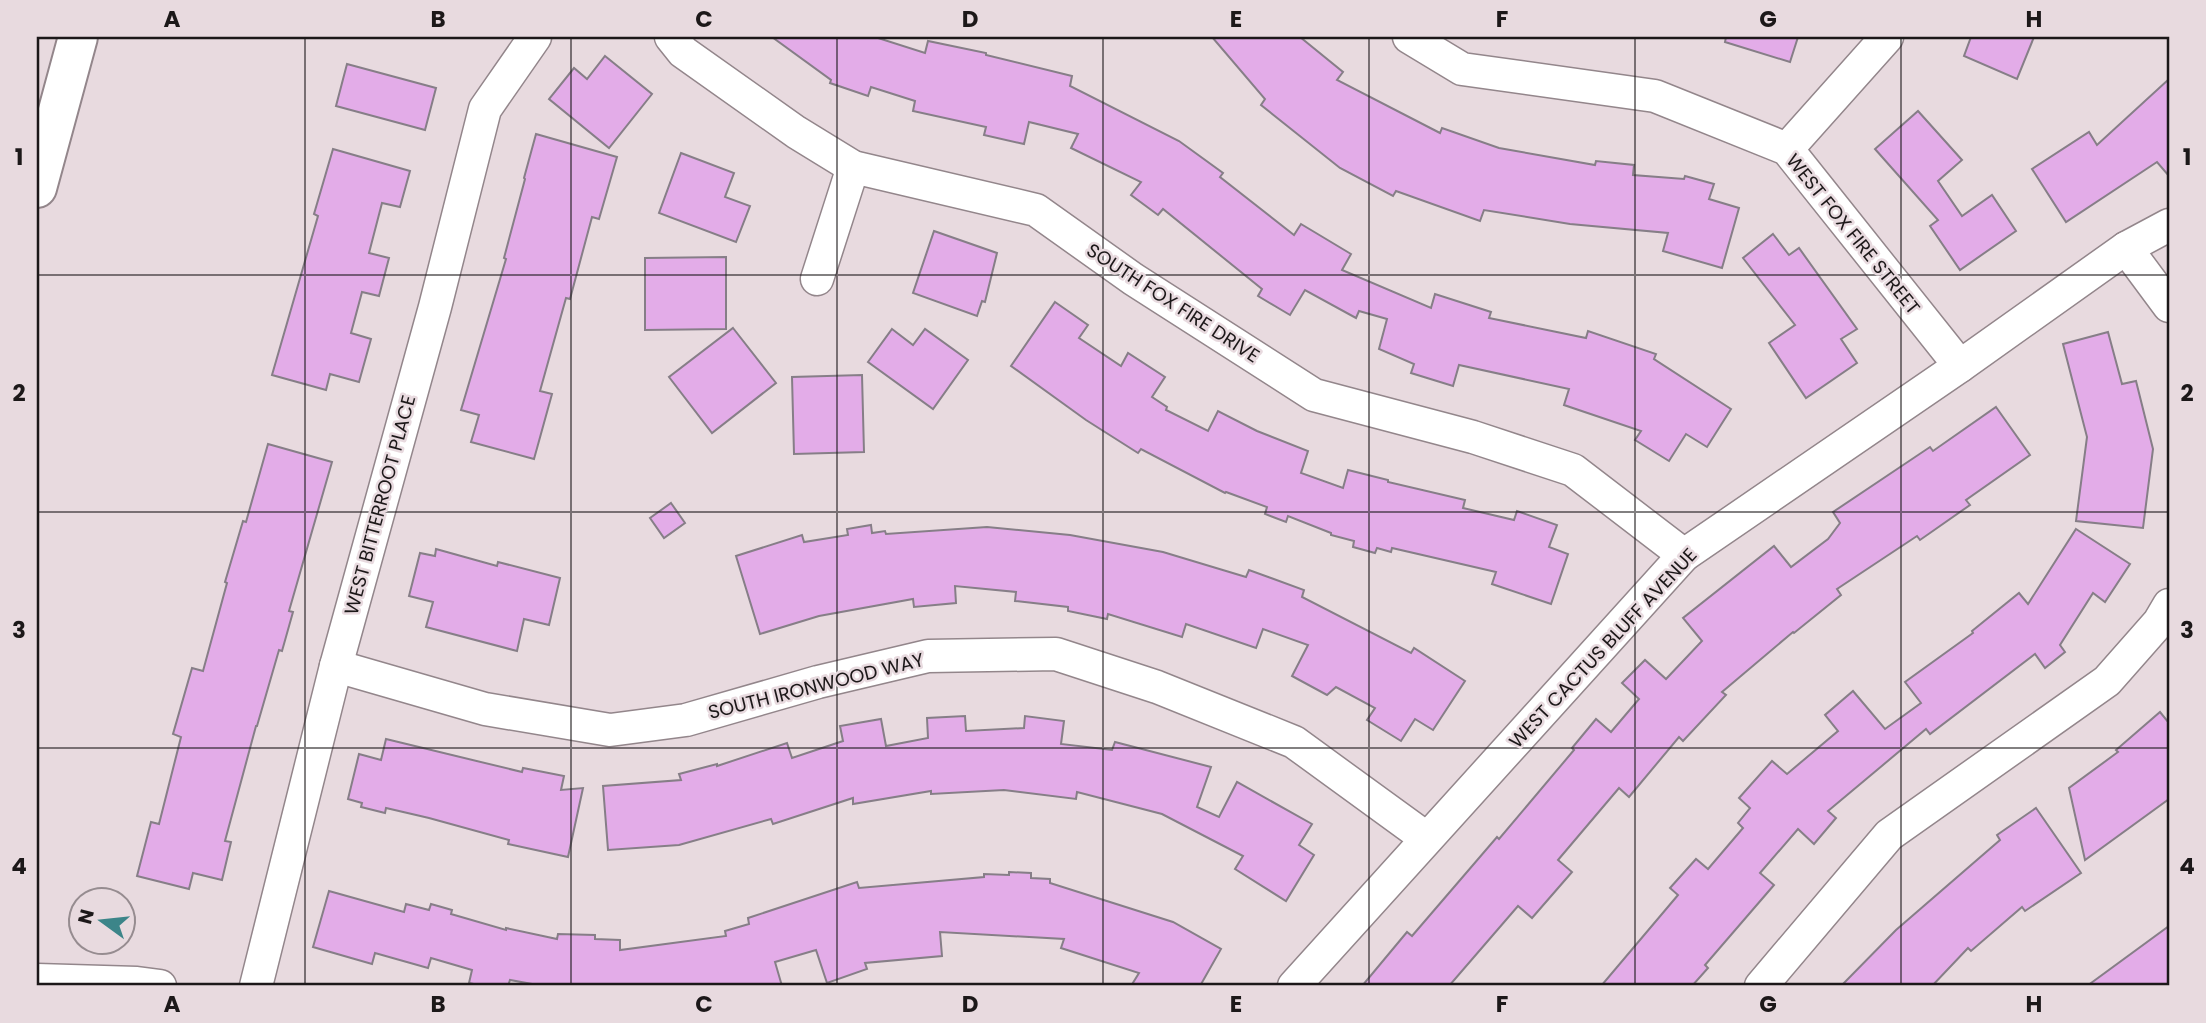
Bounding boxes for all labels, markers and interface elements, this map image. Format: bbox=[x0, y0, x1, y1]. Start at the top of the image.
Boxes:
text: A bbox=[164, 3, 181, 35]
text: B bbox=[430, 3, 446, 35]
text: C bbox=[695, 3, 713, 35]
text: D bbox=[962, 3, 978, 35]
text: E bbox=[1230, 3, 1242, 35]
text: F bbox=[1496, 3, 1508, 35]
text: G bbox=[1759, 3, 1777, 35]
text: H bbox=[2026, 3, 2042, 35]
text: 1 bbox=[15, 141, 23, 173]
text: 1 bbox=[2183, 141, 2191, 173]
street label: WEST FOX FIRE STREET bbox=[1780, 148, 1926, 320]
street label: SOUTH FOX FIRE DRIVE bbox=[1081, 237, 1265, 369]
text: 2 bbox=[12, 377, 26, 409]
text: 2 bbox=[2180, 377, 2194, 409]
street label: WEST BITTERROOT PLACE bbox=[338, 392, 422, 618]
street label: WEST CACTUS BLUFF AVENUE bbox=[1503, 542, 1703, 754]
text: 3 bbox=[12, 614, 26, 646]
text: 3 bbox=[2180, 614, 2194, 646]
street label: SOUTH IRONWOOD WAY bbox=[705, 646, 927, 726]
text: 4 bbox=[11, 850, 27, 882]
text: 4 bbox=[2179, 850, 2195, 882]
north arrow bbox=[66, 886, 136, 956]
text: N bbox=[71, 906, 101, 927]
text: A bbox=[164, 988, 181, 1020]
text: B bbox=[430, 988, 446, 1020]
text: C bbox=[695, 988, 713, 1020]
text: D bbox=[962, 988, 978, 1020]
text: E bbox=[1230, 988, 1242, 1020]
text: F bbox=[1496, 988, 1508, 1020]
text: G bbox=[1759, 988, 1777, 1020]
text: H bbox=[2026, 988, 2042, 1020]

